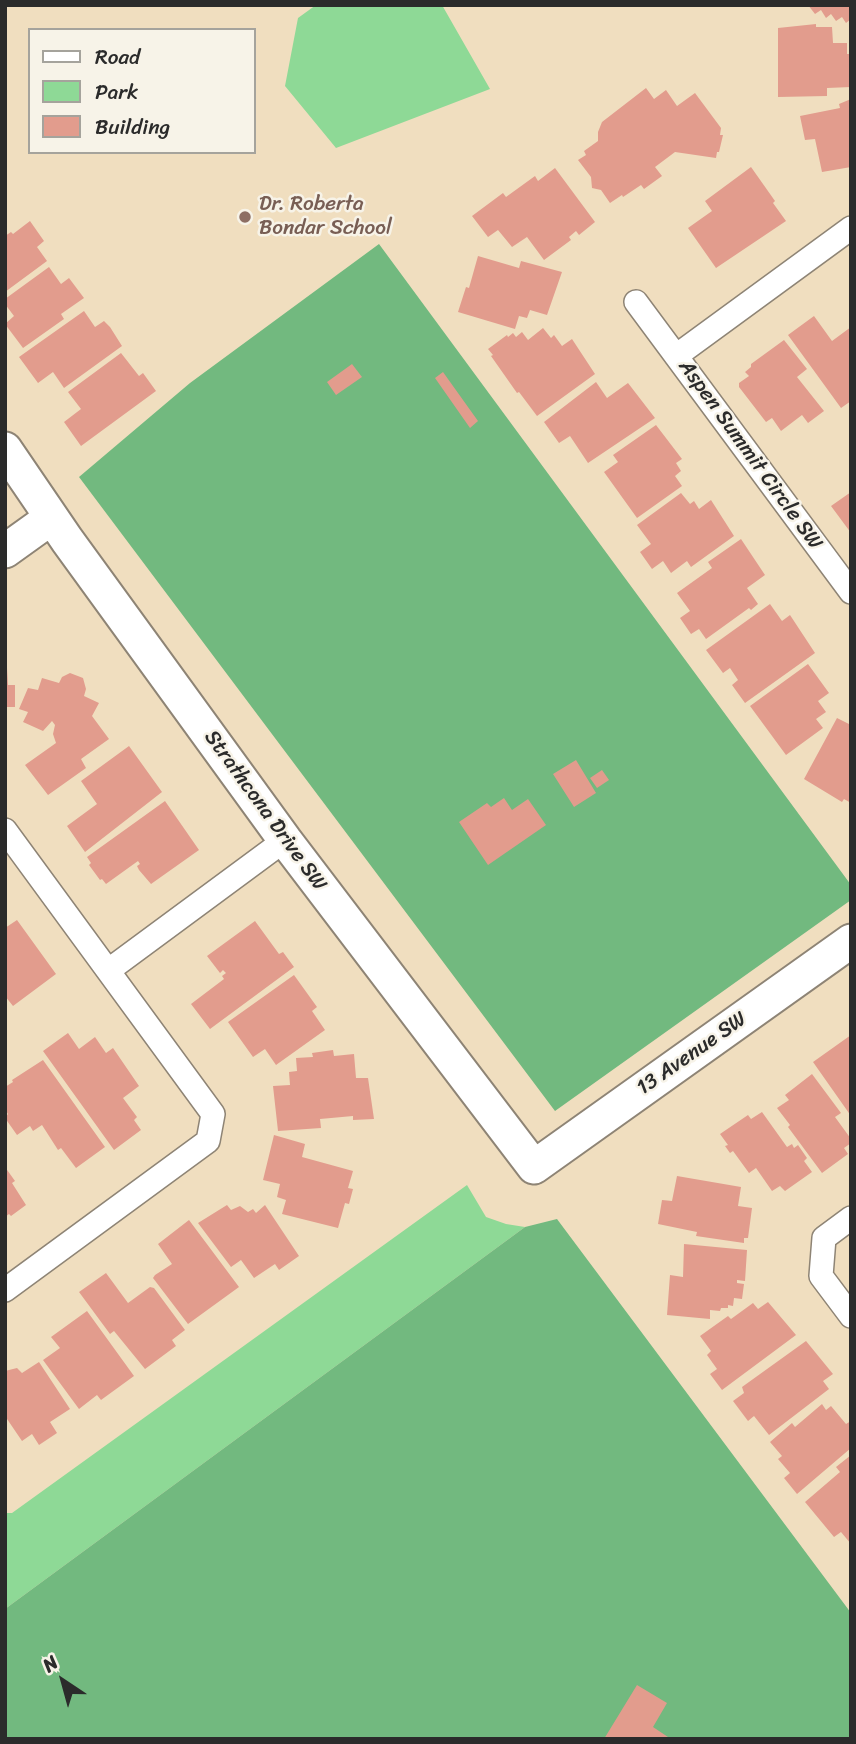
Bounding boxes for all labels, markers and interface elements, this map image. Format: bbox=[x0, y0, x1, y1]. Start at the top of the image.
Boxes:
legend bbox=[28, 28, 256, 154]
text: Road bbox=[95, 38, 140, 76]
text: Park bbox=[95, 73, 138, 111]
text: Building bbox=[95, 108, 170, 146]
place label: Dr. Roberta Bondar School bbox=[259, 192, 392, 242]
marker: Dr. Roberta Bondar School bbox=[237, 209, 253, 225]
street label: Aspen Summit Circle SW bbox=[673, 355, 827, 555]
street label: Strathcona Drive SW bbox=[198, 726, 332, 896]
street label: 13 Avenue SW bbox=[632, 1007, 752, 1101]
north arrow bbox=[28, 1646, 98, 1716]
text: N bbox=[35, 1646, 65, 1681]

